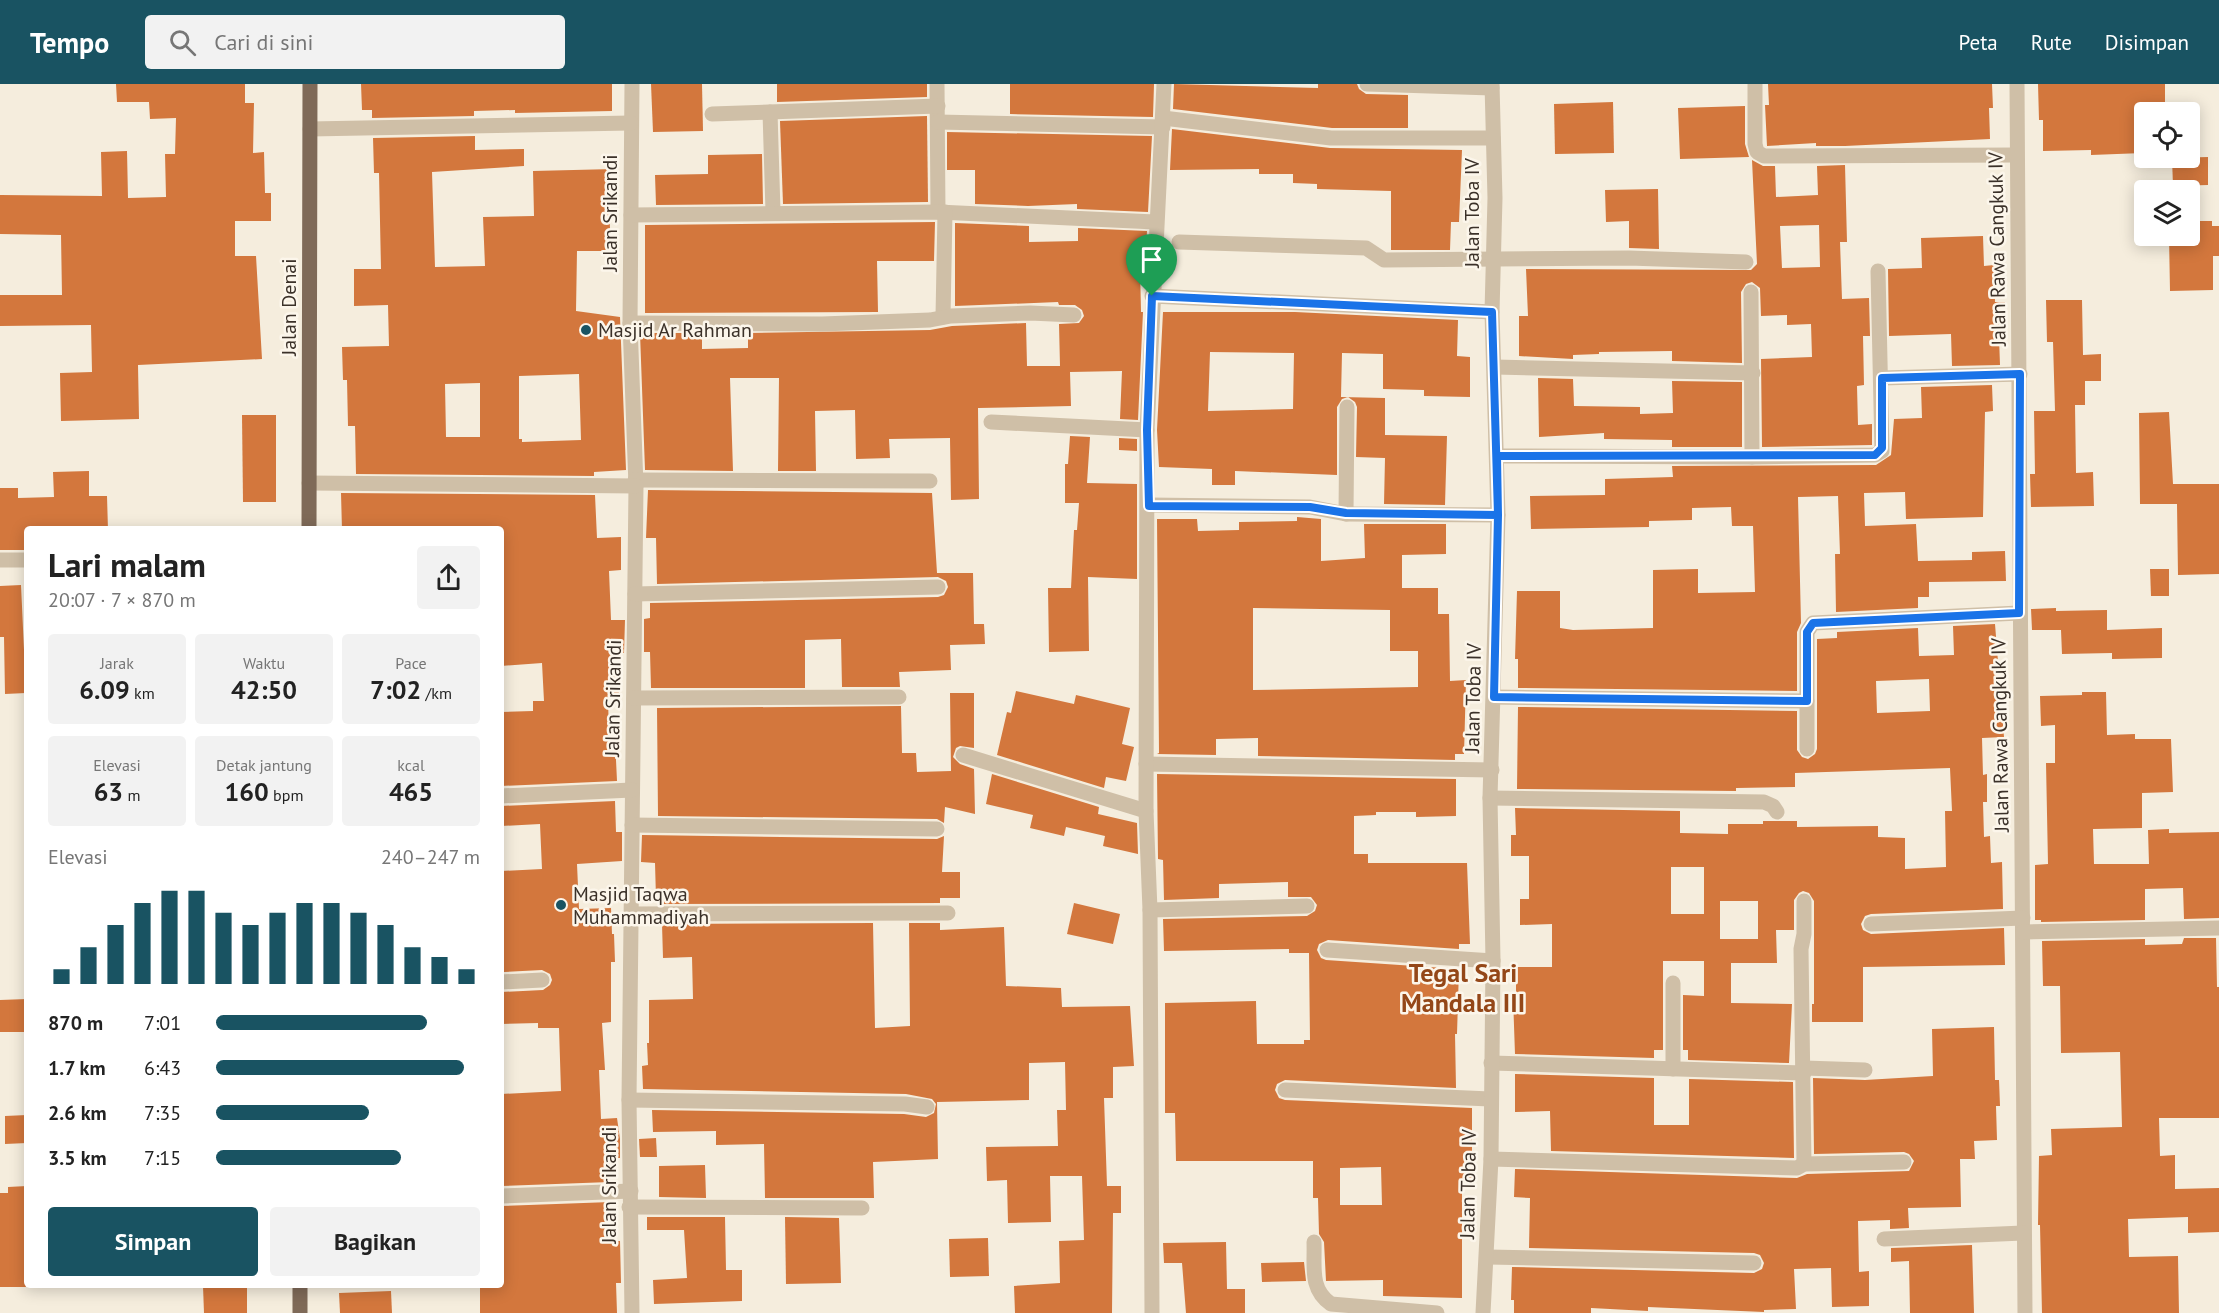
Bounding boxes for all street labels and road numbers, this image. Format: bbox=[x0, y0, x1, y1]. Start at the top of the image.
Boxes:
street label: Jalan Rawa Cangkuk IV bbox=[1982, 151, 2012, 347]
street label: Jalan Srikandi bbox=[597, 154, 623, 273]
street label: Jalan Toba IV bbox=[1459, 158, 1485, 269]
street label: Jalan Denai bbox=[276, 258, 302, 357]
street label: Jalan Rawa Cangkuk IV bbox=[1985, 637, 2015, 833]
street label: Jalan Srikandi bbox=[599, 639, 627, 758]
street label: Jalan Toba IV bbox=[1459, 642, 1487, 754]
street label: Jalan Srikandi bbox=[596, 1126, 622, 1245]
street label: Jalan Toba IV bbox=[1454, 1128, 1482, 1240]

